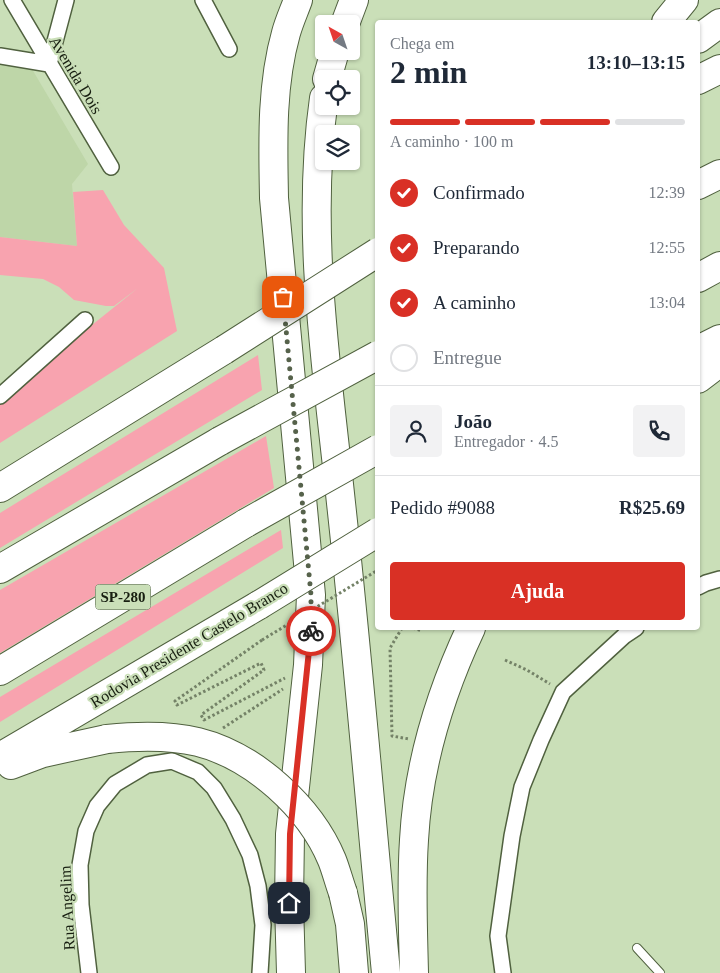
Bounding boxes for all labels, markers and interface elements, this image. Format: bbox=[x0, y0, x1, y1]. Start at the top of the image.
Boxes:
north arrow bbox=[315, 15, 360, 60]
map controls bbox=[315, 15, 360, 170]
street label: Avenida Dois bbox=[46, 33, 106, 117]
text: Chega em bbox=[390, 35, 454, 52]
text: 13:10–13:15 bbox=[587, 52, 685, 73]
text: 2 min bbox=[390, 54, 467, 90]
button: locate bbox=[315, 70, 360, 115]
button: layers bbox=[315, 125, 360, 170]
text: A caminho · 100 m bbox=[390, 133, 514, 150]
icon: check bbox=[390, 179, 418, 207]
text: Confirmado bbox=[433, 182, 525, 203]
text: 12:39 bbox=[649, 184, 685, 201]
icon: check bbox=[390, 234, 418, 262]
text: Preparando bbox=[433, 237, 520, 258]
text: 12:55 bbox=[649, 239, 685, 256]
pin bbox=[262, 276, 304, 318]
icon: bag bbox=[269, 283, 297, 311]
icon: check bbox=[390, 289, 418, 317]
text: A caminho bbox=[433, 292, 516, 313]
text: 13:04 bbox=[649, 294, 685, 311]
text: Entregue bbox=[433, 347, 502, 368]
button: person bbox=[390, 405, 442, 457]
button: phone bbox=[633, 405, 685, 457]
text: João bbox=[454, 411, 492, 432]
text: Entregador · 4.5 bbox=[454, 433, 558, 450]
text: Pedido #9088 bbox=[390, 497, 495, 518]
text: R$25.69 bbox=[619, 497, 685, 518]
button: Ajuda bbox=[390, 562, 685, 620]
street label: Rodovia Presidente Castelo Branco bbox=[87, 579, 291, 711]
road number: SP-280 bbox=[96, 584, 150, 610]
courier bbox=[286, 606, 336, 656]
icon: bike bbox=[297, 617, 325, 645]
street label: Rua Angelim bbox=[56, 865, 79, 951]
pin bbox=[268, 882, 310, 924]
icon: home bbox=[275, 889, 303, 917]

